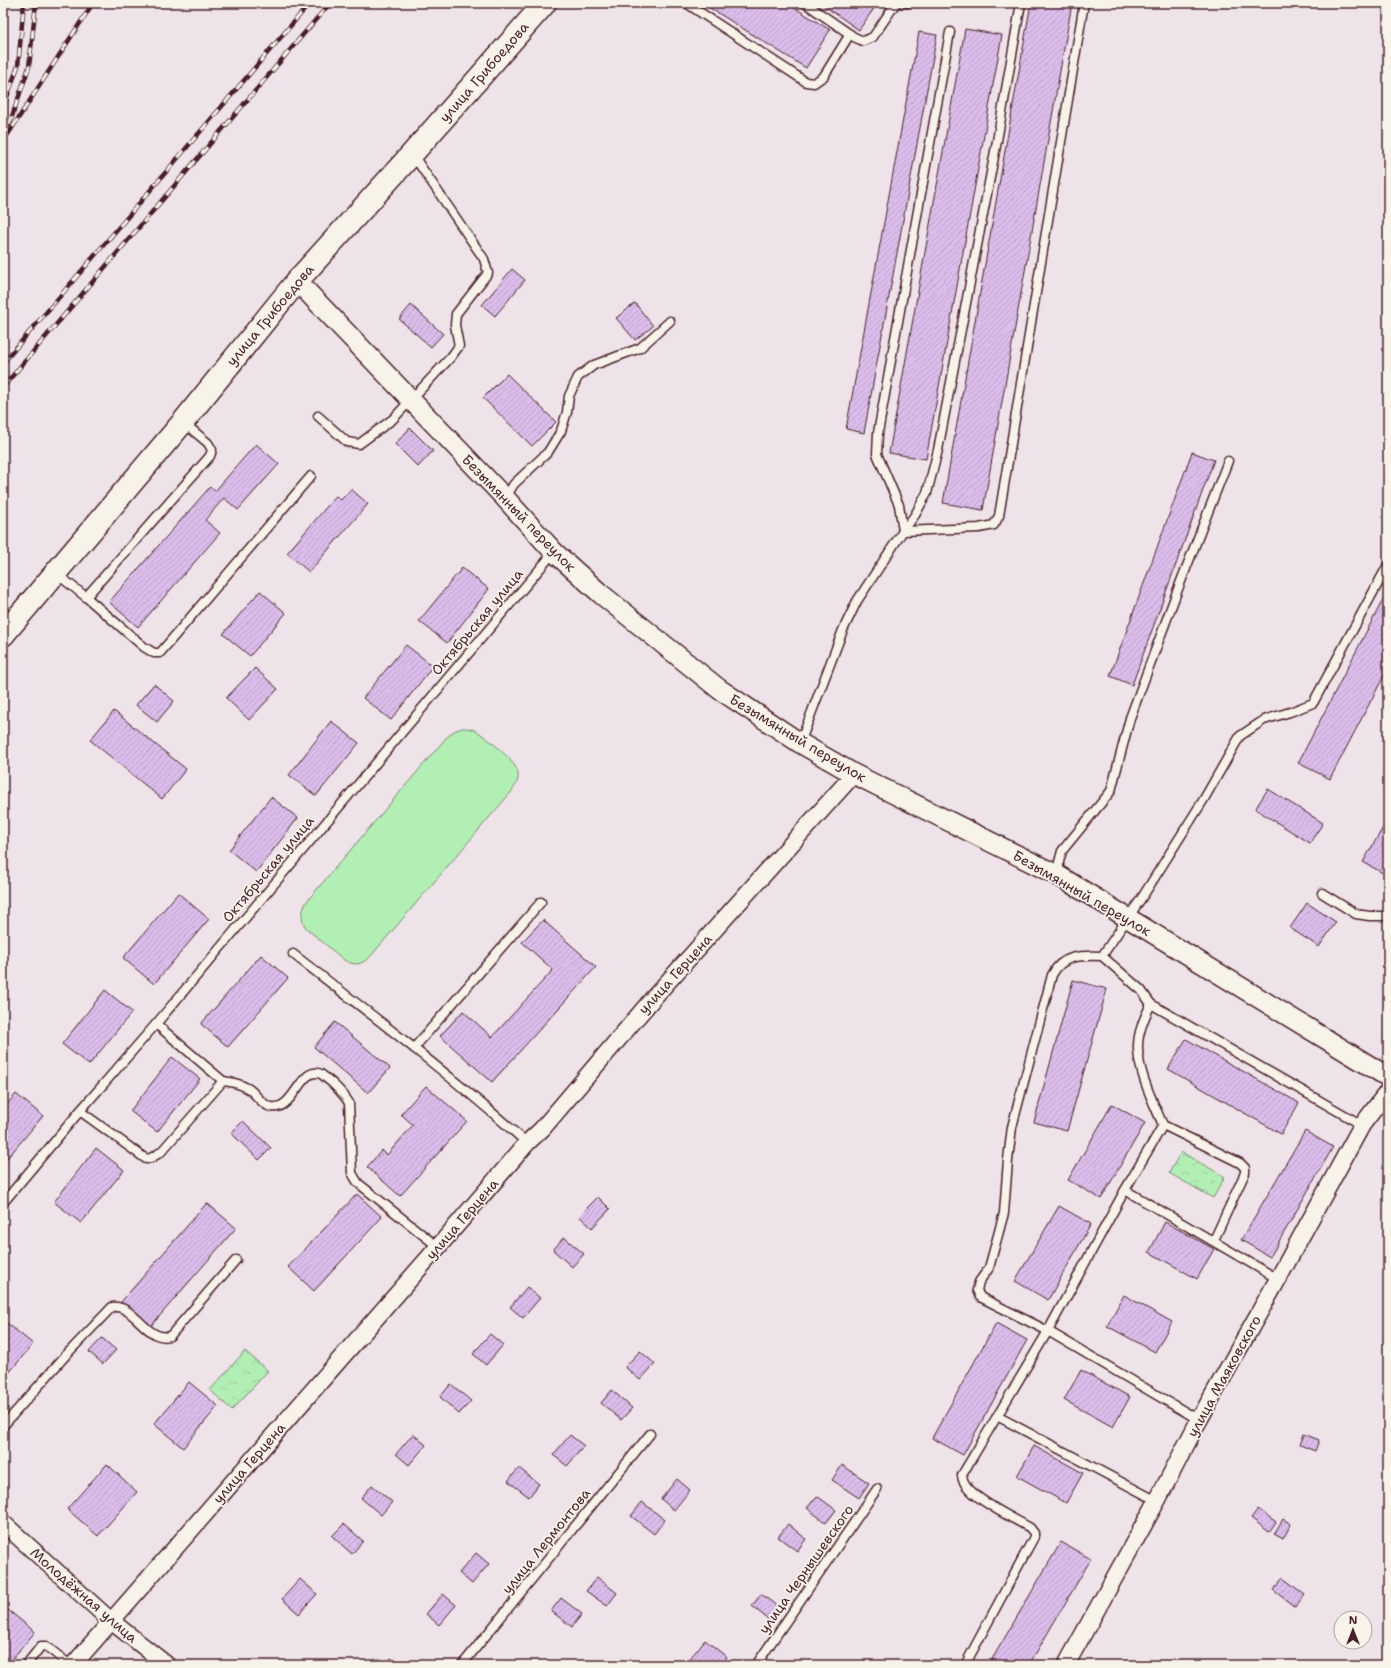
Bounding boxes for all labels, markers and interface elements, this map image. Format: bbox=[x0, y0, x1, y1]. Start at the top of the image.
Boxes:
street label: улица Грибоедова bbox=[435, 18, 533, 126]
street label: улица Грибоедова bbox=[222, 260, 318, 369]
street label: Безымянный переулок bbox=[458, 451, 580, 576]
street label: Октябрьская улица bbox=[427, 565, 527, 679]
street label: Безымянный переулок bbox=[726, 690, 870, 786]
street label: Октябрьская улица bbox=[218, 812, 318, 926]
street label: Безымянный переулок bbox=[1010, 846, 1155, 940]
street label: улица Герцена bbox=[634, 930, 716, 1018]
street label: улица Герцена bbox=[422, 1175, 502, 1263]
street label: улица Маяковского bbox=[1183, 1312, 1265, 1440]
street label: улица Герцена bbox=[209, 1419, 289, 1507]
street label: улица Лермонтова bbox=[498, 1484, 594, 1597]
street label: улица Чернышевского bbox=[755, 1501, 857, 1637]
street label: Молодёжная улица bbox=[27, 1543, 142, 1647]
north arrow bbox=[1333, 1610, 1373, 1650]
text: N bbox=[1349, 1613, 1358, 1628]

